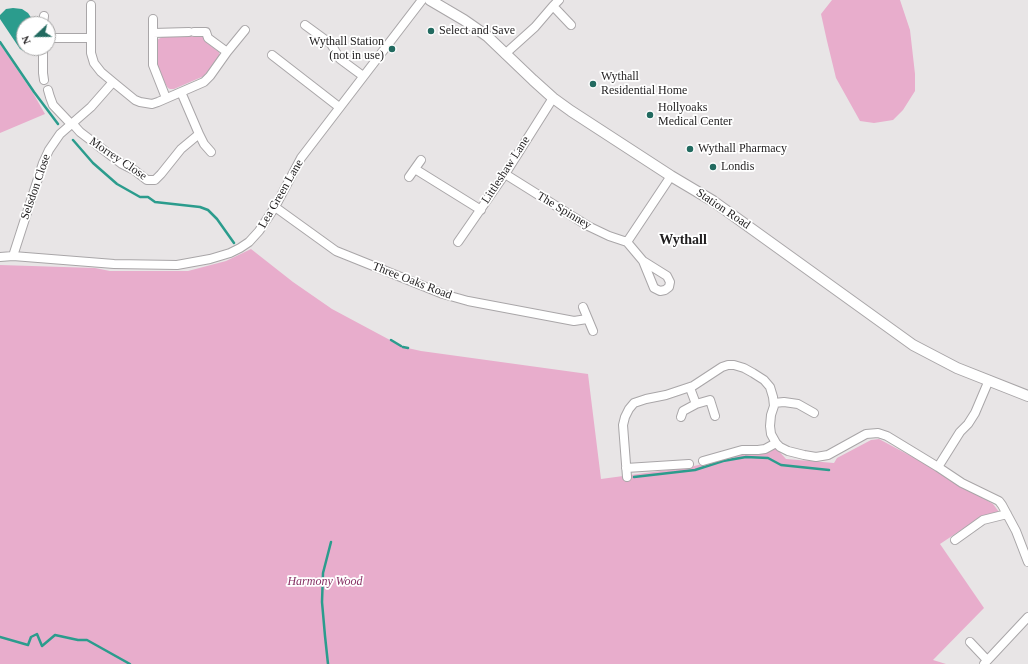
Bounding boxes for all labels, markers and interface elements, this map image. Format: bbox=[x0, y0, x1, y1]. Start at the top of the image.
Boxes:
north arrow bbox=[16, 16, 56, 56]
place label: Select and Save bbox=[439, 24, 515, 38]
marker: Select and Save bbox=[426, 26, 436, 36]
text: N bbox=[19, 34, 33, 46]
place label: Wythall Station (not in use) bbox=[309, 35, 384, 63]
marker: Wythall Station (not in use) bbox=[387, 44, 397, 54]
place label: Wythall Residential Home bbox=[601, 70, 687, 98]
marker: Wythall Residential Home bbox=[588, 79, 598, 89]
place label: Hollyoaks Medical Center bbox=[658, 101, 732, 129]
marker: Hollyoaks Medical Center bbox=[645, 110, 655, 120]
street label: Morrey Close bbox=[86, 134, 150, 184]
street label: Littleshaw Lane bbox=[479, 134, 533, 206]
place label: Wythall Pharmacy bbox=[698, 142, 787, 156]
marker: Wythall Pharmacy bbox=[685, 144, 695, 154]
street label: Selsdon Close bbox=[18, 152, 54, 222]
street label: Lea Green Lane bbox=[255, 157, 307, 231]
place label: Londis bbox=[721, 160, 754, 174]
marker: Londis bbox=[708, 162, 718, 172]
street label: Station Road bbox=[693, 186, 753, 232]
street label: The Spinney bbox=[534, 189, 594, 233]
district label: Wythall bbox=[659, 232, 707, 248]
street label: Three Oaks Road bbox=[370, 259, 454, 303]
park label: Harmony Wood bbox=[287, 575, 363, 589]

